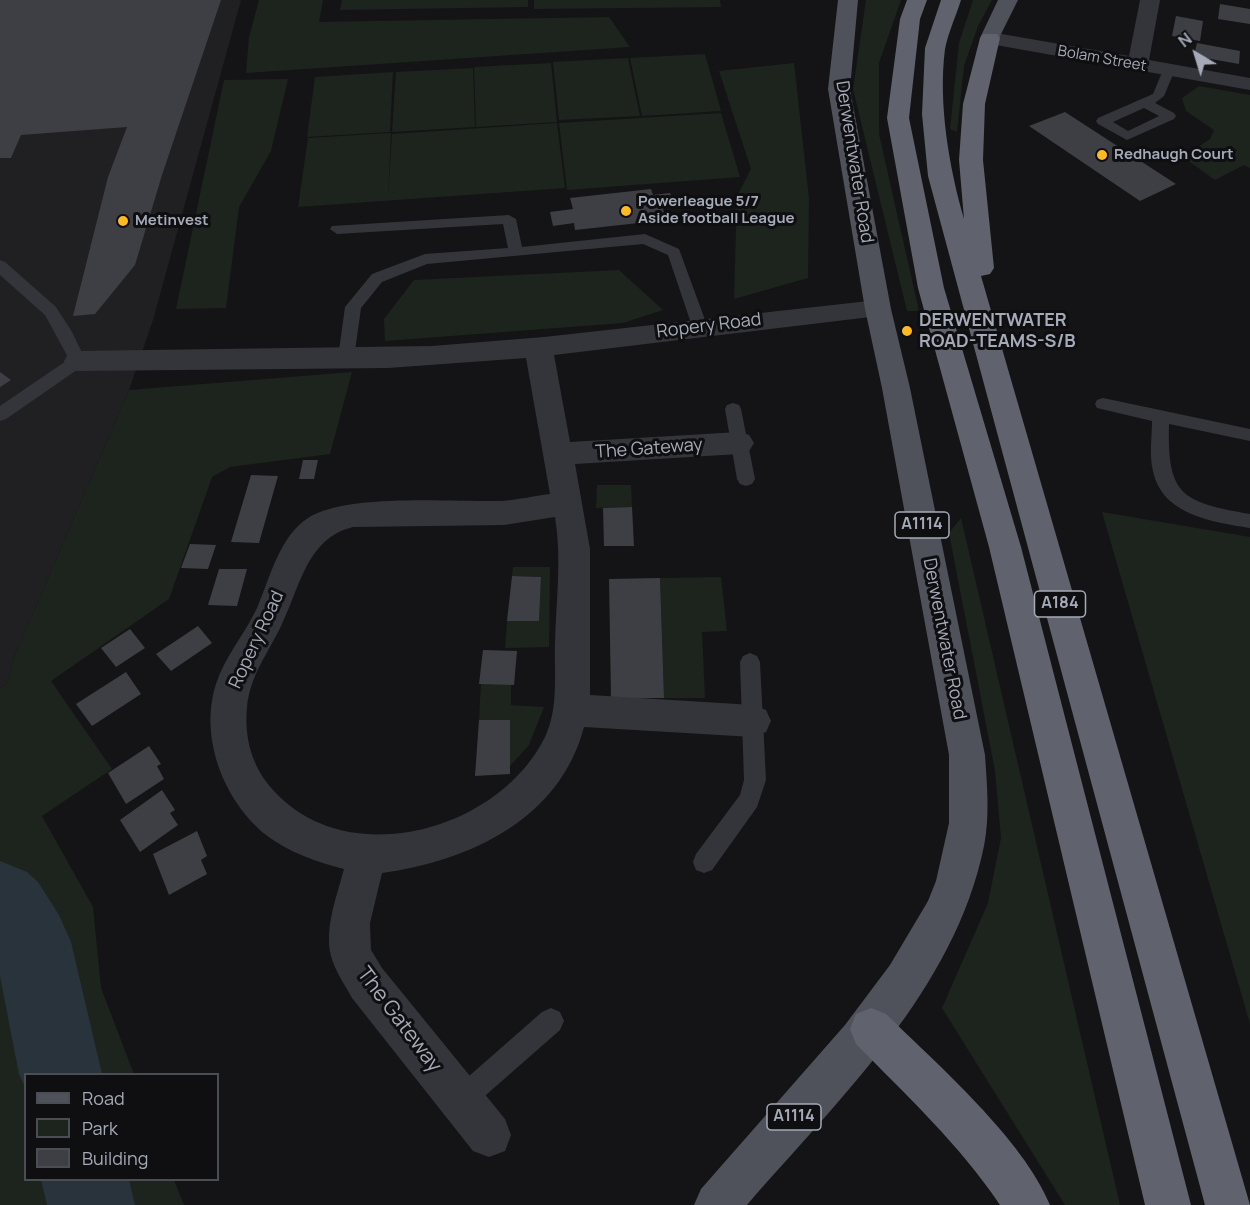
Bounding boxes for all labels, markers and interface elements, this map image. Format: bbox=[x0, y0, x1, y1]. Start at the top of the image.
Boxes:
north arrow bbox=[1166, 24, 1226, 84]
text: N bbox=[1174, 28, 1196, 52]
street label: Bolam Street bbox=[1056, 42, 1148, 76]
street label: Derwentwater Road bbox=[830, 79, 878, 245]
place label: Redhaugh Court bbox=[1114, 146, 1233, 164]
marker: Redhaugh Court bbox=[1095, 148, 1109, 162]
place label: Powerleague 5/7 Aside football League bbox=[638, 193, 795, 228]
marker: Powerleague 5/7 Aside football League bbox=[619, 204, 633, 218]
place label: Metinvest bbox=[135, 212, 209, 230]
marker: Metinvest bbox=[116, 214, 130, 228]
street label: Ropery Road bbox=[655, 309, 763, 343]
place label: DERWENTWATER ROAD-TEAMS-S/B bbox=[919, 310, 1076, 352]
marker: DERWENTWATER ROAD-TEAMS-S/B bbox=[900, 324, 914, 338]
street label: The Gateway bbox=[595, 434, 703, 464]
road number: A1114 bbox=[895, 512, 949, 538]
street label: Derwentwater Road bbox=[918, 556, 970, 722]
street label: Ropery Road bbox=[225, 588, 289, 692]
road number: A184 bbox=[1034, 591, 1086, 617]
street label: The Gateway bbox=[351, 962, 447, 1078]
legend bbox=[24, 1073, 219, 1181]
text: Road bbox=[82, 1086, 125, 1110]
road number: A1114 bbox=[767, 1104, 821, 1130]
text: Park bbox=[82, 1116, 118, 1140]
text: Building bbox=[82, 1146, 148, 1170]

